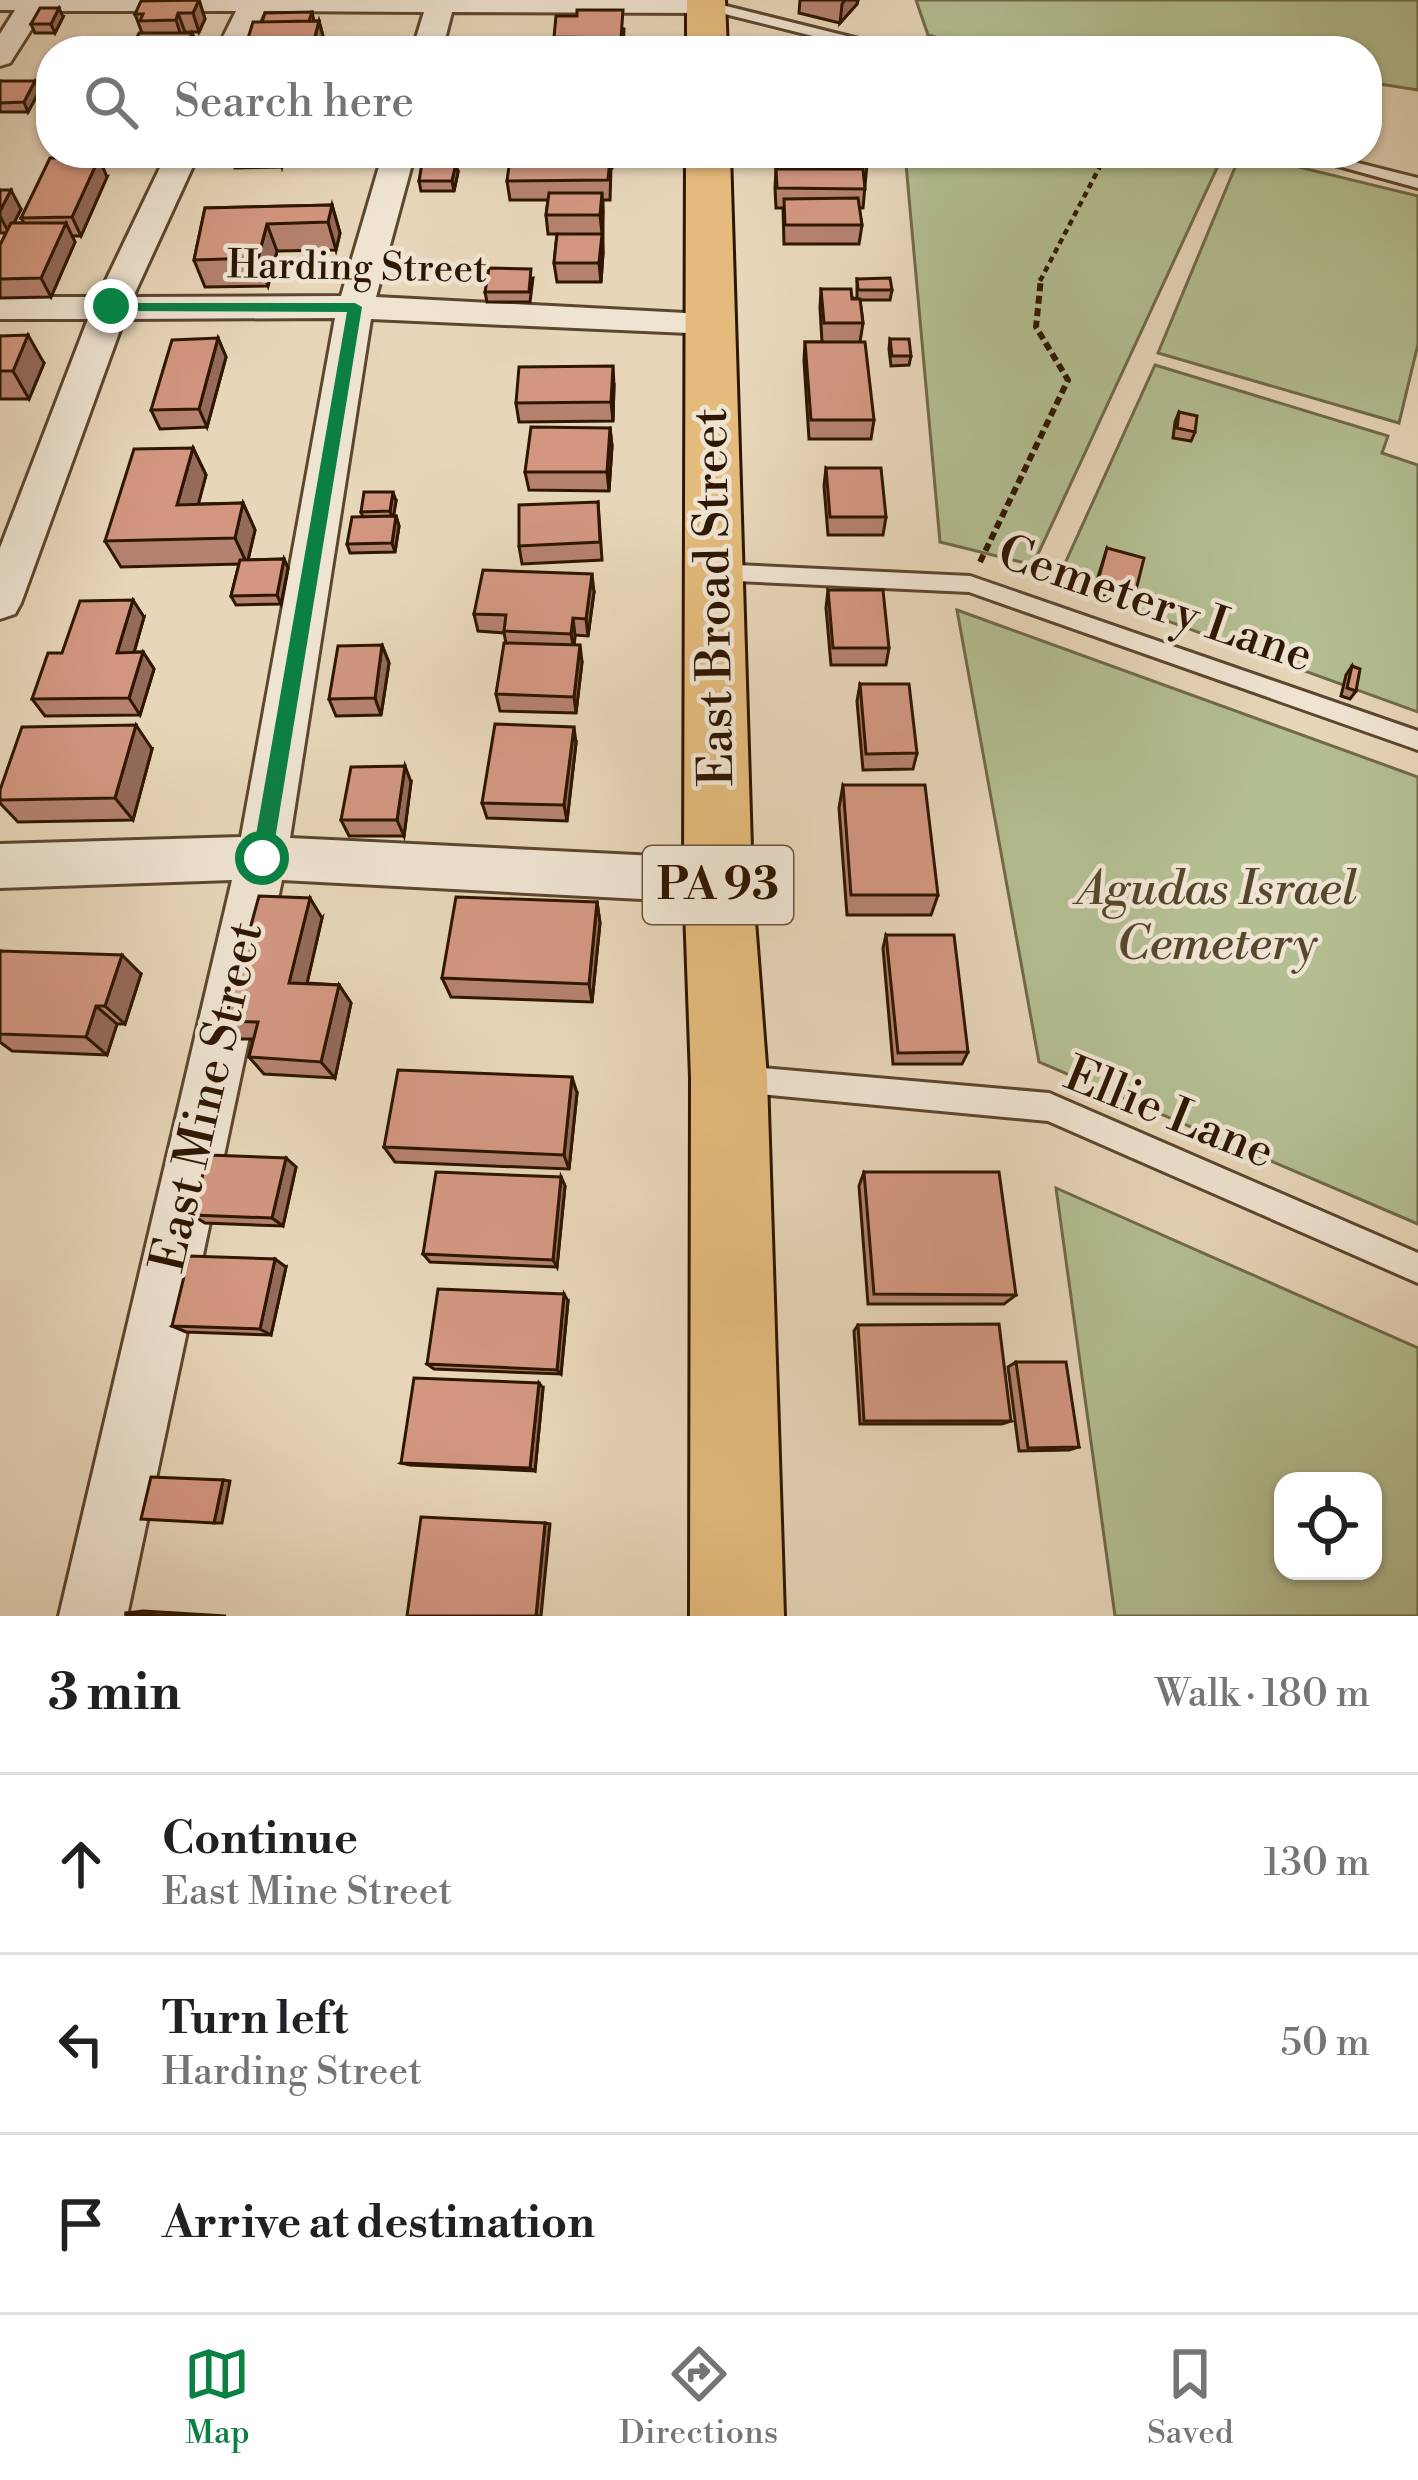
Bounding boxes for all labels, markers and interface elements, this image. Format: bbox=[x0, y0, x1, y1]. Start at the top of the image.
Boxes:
search box bbox=[36, 36, 1382, 168]
icon: search bbox=[78, 69, 144, 135]
text: Search here bbox=[174, 74, 414, 131]
street label: Harding Street bbox=[227, 241, 488, 295]
route end bbox=[84, 279, 138, 333]
street label: East Broad Street bbox=[682, 407, 748, 787]
street label: Cemetery Lane bbox=[990, 523, 1320, 687]
route start bbox=[235, 831, 289, 885]
road number: PA 93 bbox=[643, 846, 793, 924]
park label: Agudas Israel Cemetery bbox=[1072, 860, 1358, 975]
street label: East Mine Street bbox=[139, 916, 277, 1278]
street label: Ellie Lane bbox=[1056, 1045, 1282, 1183]
map controls bbox=[1274, 1472, 1382, 1580]
button: locate bbox=[1274, 1472, 1382, 1580]
text: 3 min bbox=[48, 1662, 181, 1726]
text: Walk · 180 m bbox=[1155, 1670, 1370, 1719]
text: Continue bbox=[162, 1811, 358, 1868]
icon: ahead bbox=[48, 1831, 114, 1897]
text: 130 m bbox=[1264, 1839, 1370, 1888]
text: East Mine Street bbox=[162, 1868, 452, 1917]
text: Turn left bbox=[162, 1991, 348, 2048]
icon: left bbox=[48, 2011, 114, 2077]
text: 50 m bbox=[1280, 2019, 1370, 2068]
text: Harding Street bbox=[162, 2048, 422, 2097]
icon: arrive bbox=[48, 2191, 114, 2257]
text: Arrive at destination bbox=[162, 2195, 595, 2252]
tab: Map bbox=[184, 2341, 250, 2454]
tab: Directions bbox=[619, 2341, 778, 2454]
tab: Saved bbox=[1147, 2341, 1234, 2454]

